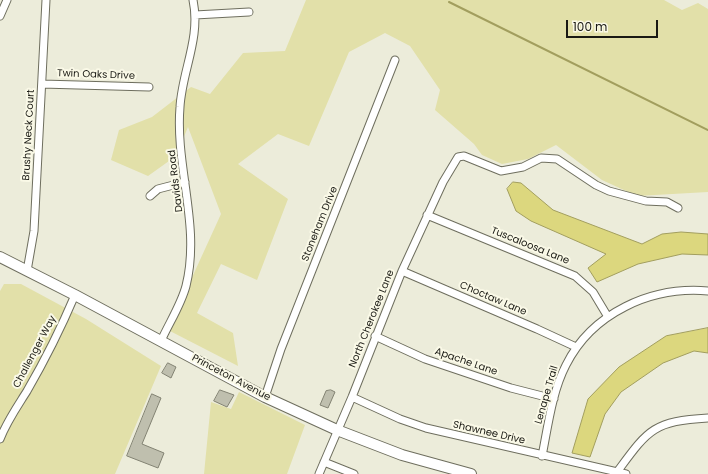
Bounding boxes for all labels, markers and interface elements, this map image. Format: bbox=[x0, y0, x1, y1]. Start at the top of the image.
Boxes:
scale bar bbox=[568, 12, 660, 38]
text: 100 m bbox=[573, 18, 607, 35]
street label: Twin Oaks Drive bbox=[57, 68, 135, 82]
street label: Brushy Neck Court bbox=[21, 89, 37, 181]
street label: Davids Road bbox=[166, 149, 186, 213]
street label: Stoneham Drive bbox=[300, 185, 340, 263]
street label: Tuscaloosa Lane bbox=[489, 225, 571, 267]
street label: North Cherokee Lane bbox=[347, 268, 397, 370]
street label: Choctaw Lane bbox=[458, 280, 528, 318]
street label: Challenger Way bbox=[11, 314, 59, 390]
street label: Apache Lane bbox=[433, 346, 499, 378]
street label: Princeton Avenue bbox=[190, 352, 272, 404]
street label: Lenape Trail bbox=[533, 364, 561, 426]
street label: Shawnee Drive bbox=[452, 419, 526, 447]

